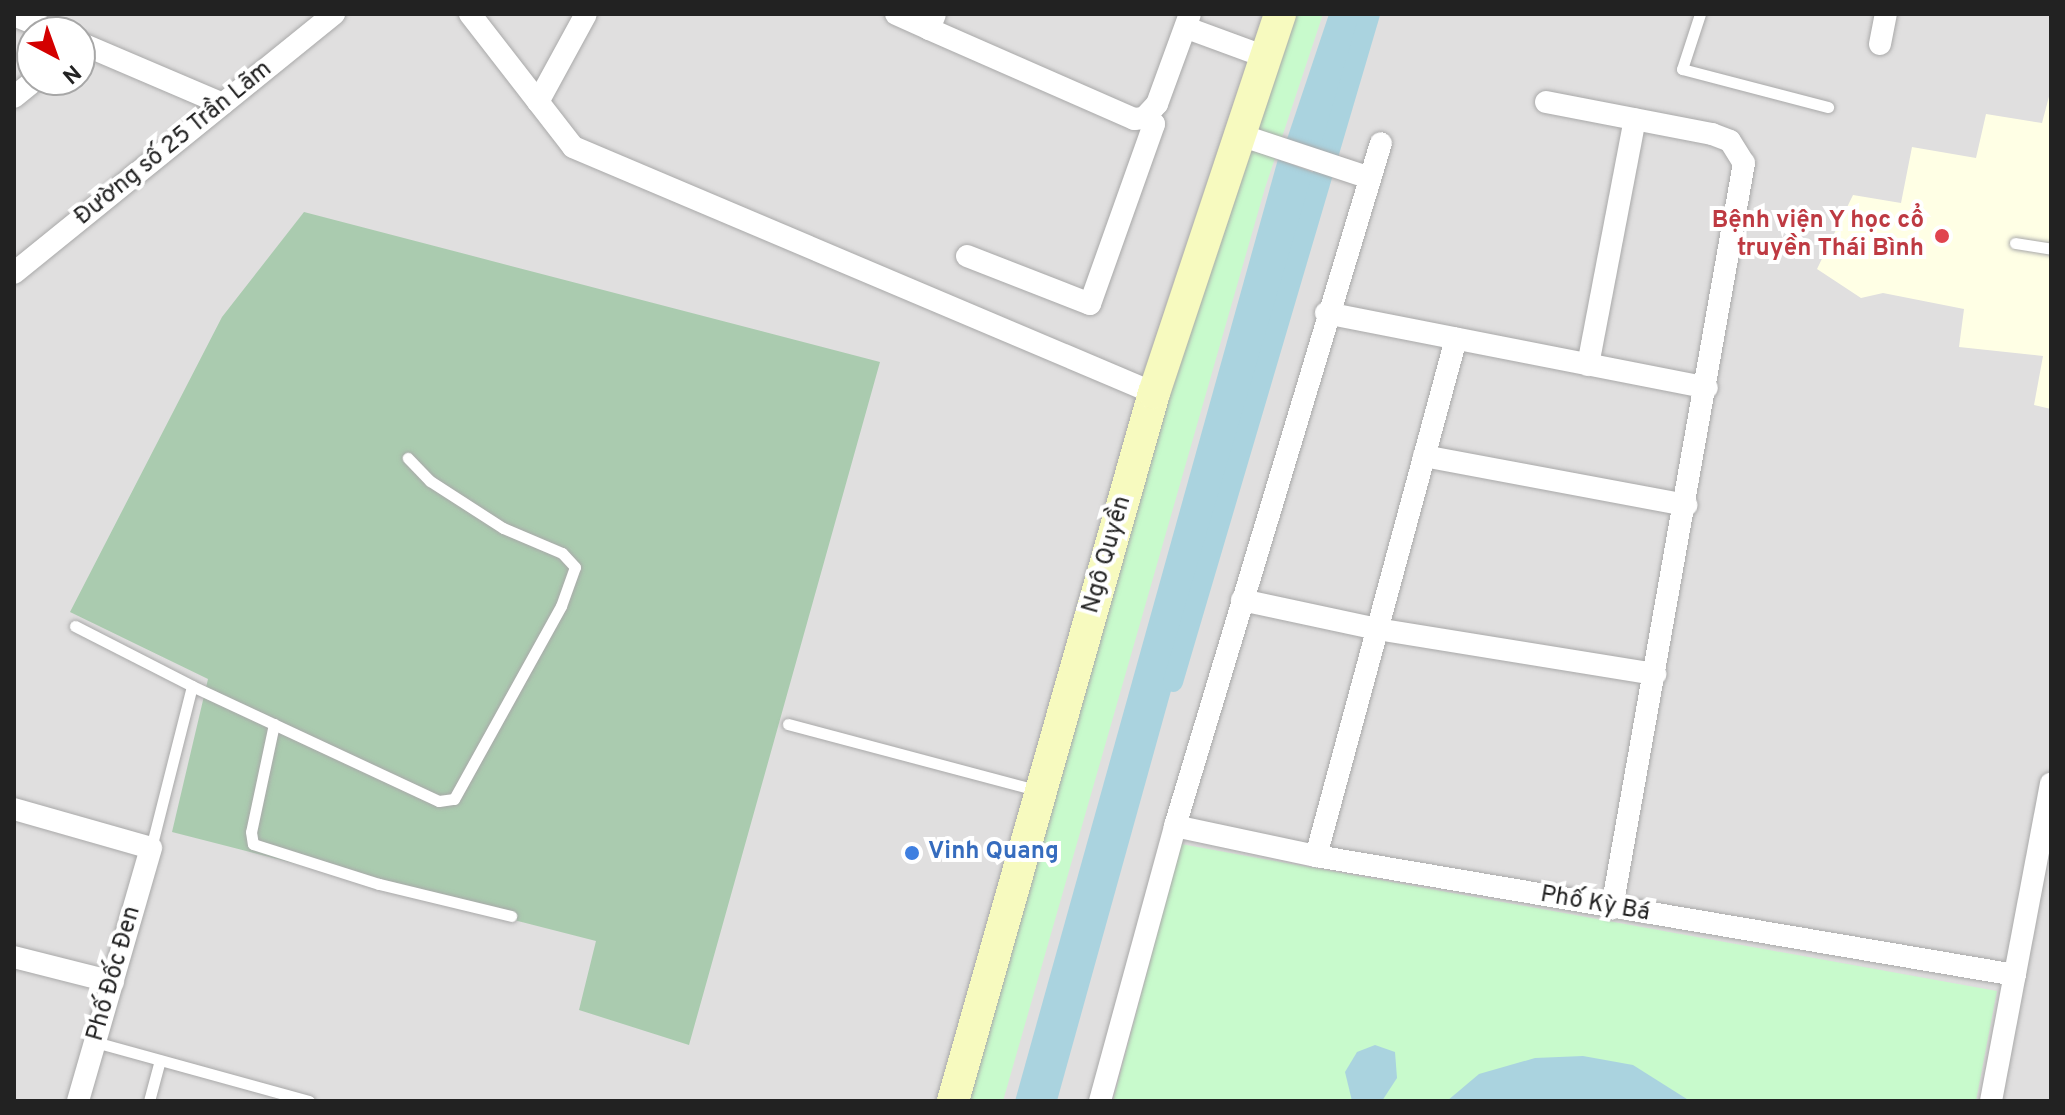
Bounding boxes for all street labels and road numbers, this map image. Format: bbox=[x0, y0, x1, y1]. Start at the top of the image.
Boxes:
street label: Đường số 25 Trần Lãm bbox=[69, 55, 279, 233]
street label: Ngô Quyền bbox=[1078, 493, 1138, 617]
street label: Phố Kỳ Bá bbox=[1538, 881, 1652, 929]
street label: Phố Đốc Đen bbox=[82, 903, 148, 1045]

